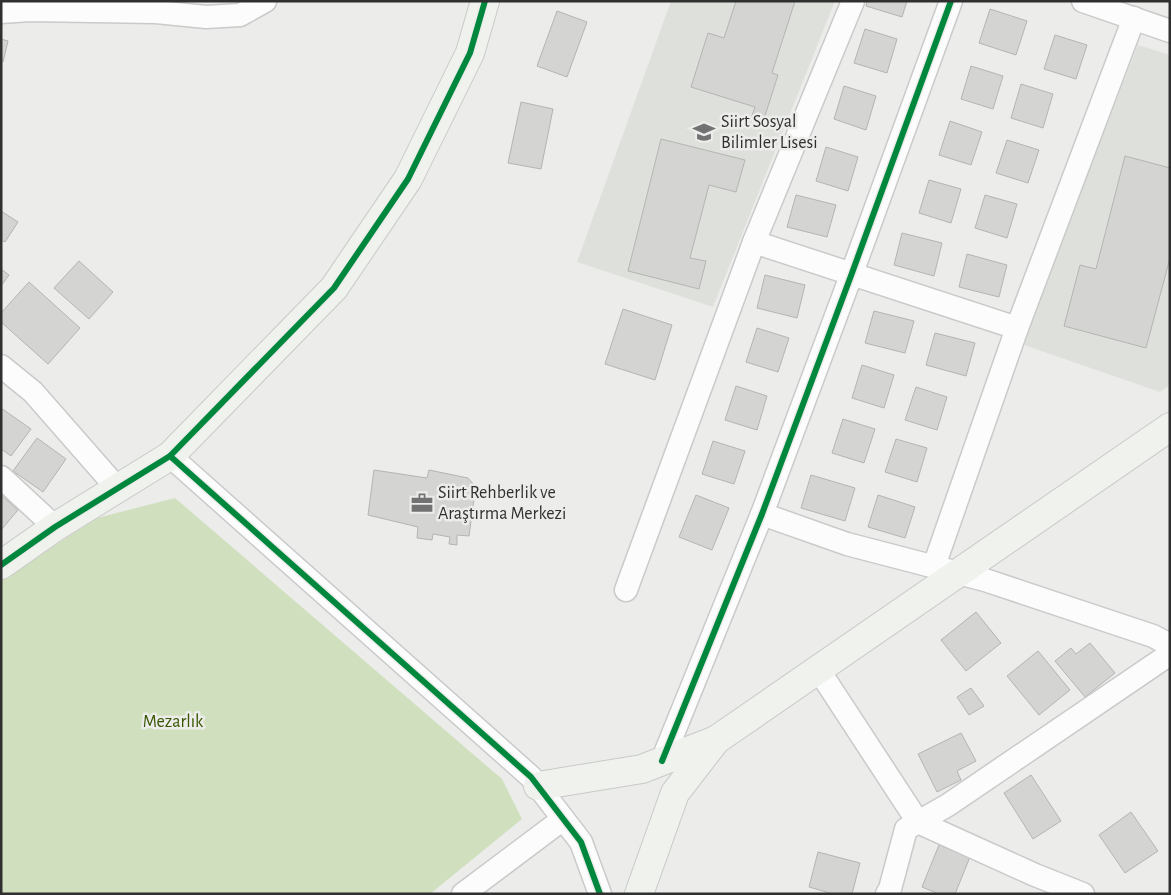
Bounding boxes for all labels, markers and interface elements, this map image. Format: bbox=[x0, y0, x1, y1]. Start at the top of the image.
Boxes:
place label: Siirt Sosyal Bilimler Lisesi bbox=[721, 113, 818, 152]
school or university icon: Siirt Sosyal Bilimler Lisesi bbox=[691, 119, 717, 145]
place label: Siirt Rehberlik ve Araştırma Merkezi bbox=[438, 484, 566, 523]
office icon: Siirt Rehberlik ve Araştırma Merkezi bbox=[409, 490, 435, 516]
park label: Mezarlık bbox=[143, 713, 204, 731]

